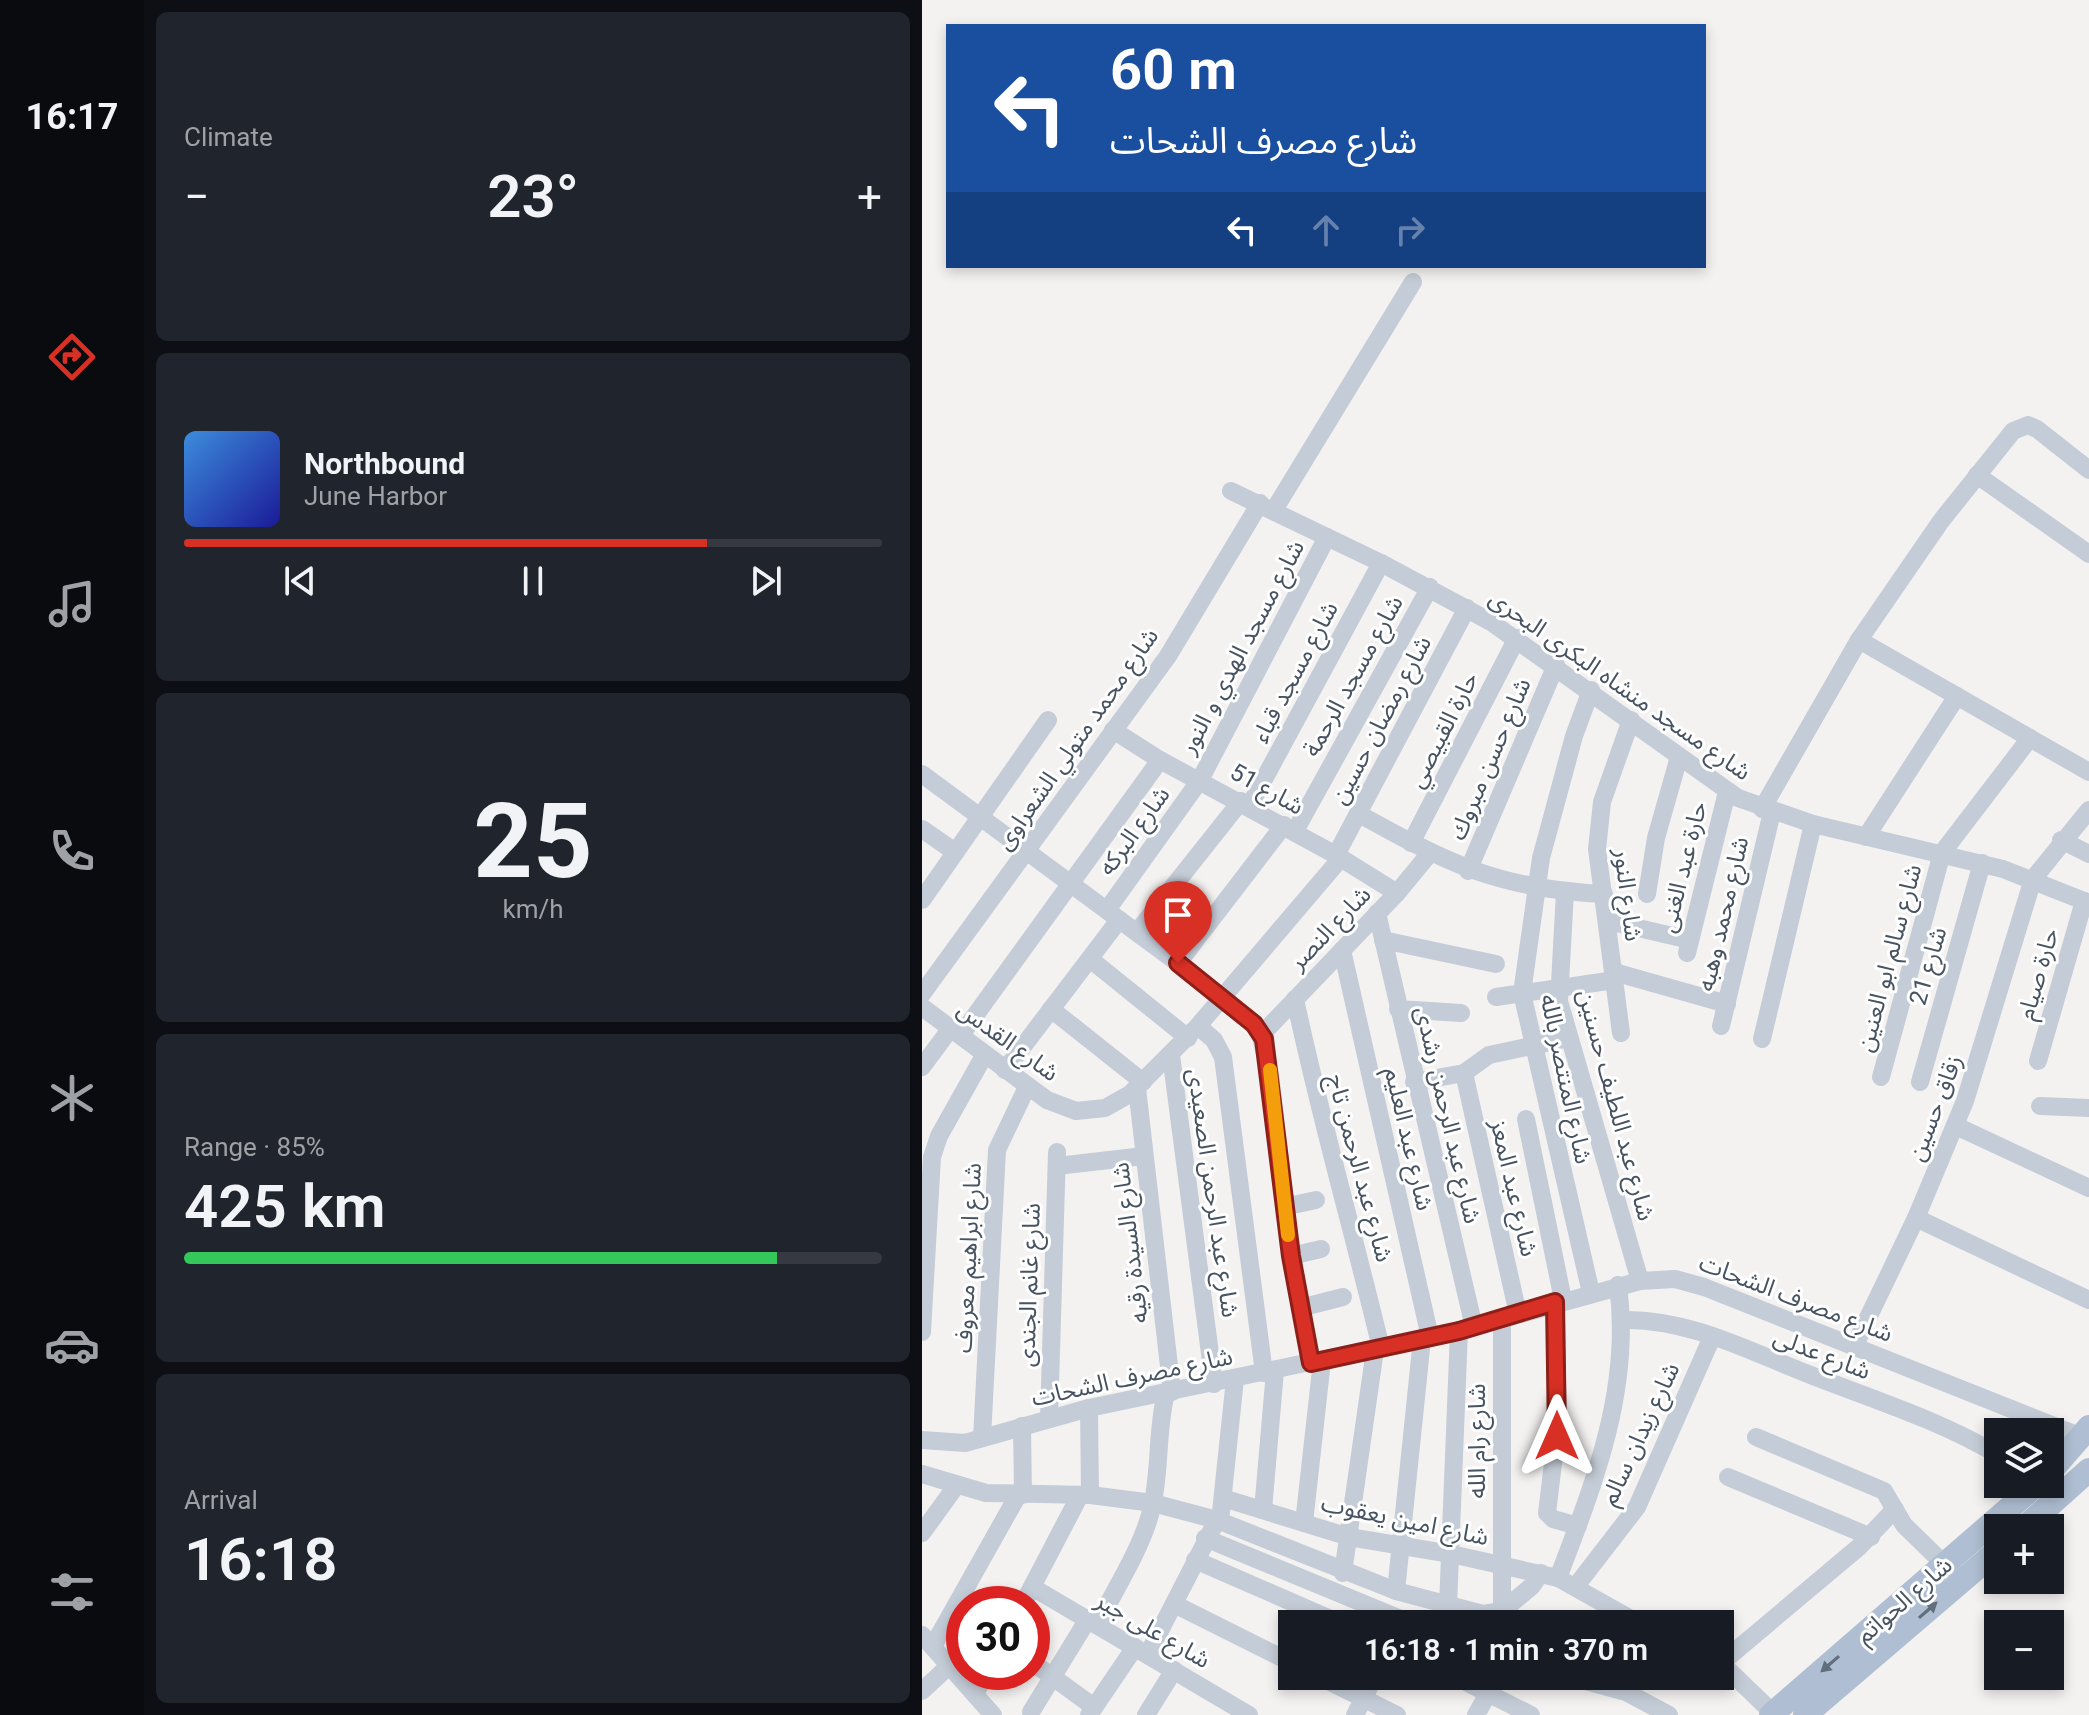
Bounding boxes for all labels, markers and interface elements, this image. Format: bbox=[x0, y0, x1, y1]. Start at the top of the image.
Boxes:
text: 60 m bbox=[1110, 37, 1237, 103]
icon: left bbox=[978, 56, 1082, 160]
text: 16:17 bbox=[26, 96, 118, 138]
text: شارع مصرف الشحات bbox=[1110, 120, 1417, 162]
text: Climate bbox=[184, 122, 273, 152]
text: 23° bbox=[487, 161, 579, 232]
text: − bbox=[184, 171, 209, 223]
text: + bbox=[857, 171, 882, 223]
icon: left bbox=[1220, 208, 1264, 252]
icon: ahead bbox=[1304, 208, 1348, 252]
icon: right bbox=[1388, 208, 1432, 252]
icon: directions bbox=[44, 329, 100, 385]
text: Northbound bbox=[304, 446, 465, 481]
text: June Harbor bbox=[304, 481, 447, 511]
street label: شارع مسجد الهدي و النور bbox=[1173, 535, 1314, 762]
icon: previous bbox=[278, 559, 322, 603]
icon: pause bbox=[511, 559, 555, 603]
icon: next bbox=[744, 559, 788, 603]
icon: music bbox=[44, 576, 100, 632]
street label: شارع مسجد منشاه البكرى البحرى bbox=[1482, 584, 1756, 789]
street label: شارع مسجد الرحمة bbox=[1297, 591, 1411, 763]
street label: شارع مسجد قباء bbox=[1246, 597, 1347, 749]
street label: شارع محمد متولي الشعراوى bbox=[990, 623, 1168, 858]
street label: شارع رمضان حسين bbox=[1325, 631, 1440, 810]
street label: حارة القبيصي bbox=[1402, 667, 1488, 795]
street label: شارع حسن مبروك bbox=[1443, 674, 1539, 845]
street label: شارع 51 bbox=[1224, 757, 1309, 823]
text: 25 bbox=[473, 781, 593, 902]
street label: شارع البركه bbox=[1092, 781, 1178, 883]
street label: حارة عبد الغنى bbox=[1653, 799, 1713, 935]
icon: phone bbox=[44, 823, 100, 879]
street label: شارع محمد وهبه bbox=[1692, 834, 1757, 995]
street label: شارع النور bbox=[1605, 846, 1648, 943]
street label: شارع سالم ابو العنين bbox=[1851, 861, 1930, 1056]
street label: شارع النصر bbox=[1283, 880, 1379, 978]
pin bbox=[1144, 881, 1212, 963]
icon: arrive bbox=[1156, 893, 1200, 937]
text: km/h bbox=[502, 894, 564, 924]
street label: شارع 21 bbox=[1904, 924, 1955, 1009]
street label: حارة صيام bbox=[2012, 925, 2068, 1024]
street label: شارع عبد اللطيف حسنين bbox=[1569, 986, 1660, 1225]
street label: شارع المنتصر بالله bbox=[1531, 992, 1598, 1167]
street label: شارع القدس bbox=[950, 995, 1064, 1090]
street label: شارع عبد الرحمن رشدى bbox=[1407, 1004, 1487, 1227]
street label: زقاق حسين bbox=[1902, 1051, 1968, 1165]
street label: شارع عبد العليم bbox=[1376, 1065, 1439, 1214]
street label: شارع عبد الرحمن الصعيدى bbox=[1179, 1067, 1244, 1320]
icon: climate bbox=[44, 1070, 100, 1126]
street label: شارع عبد الرحمن تاج bbox=[1319, 1071, 1399, 1266]
street label: شارع عبد المعز bbox=[1482, 1116, 1543, 1260]
text: Range · 85% bbox=[184, 1132, 325, 1162]
street label: شارع السيدة رقيه bbox=[1106, 1161, 1157, 1325]
street label: شارع ابراهيم معروف bbox=[949, 1162, 990, 1354]
text: 425 km bbox=[184, 1171, 386, 1242]
street label: شارع غانم الجندى bbox=[1012, 1202, 1049, 1368]
street label: شارع مصرف الشحات bbox=[1694, 1248, 1897, 1351]
icon: car bbox=[44, 1317, 100, 1373]
street label: شارع عدلى bbox=[1769, 1323, 1874, 1388]
street label: شارع مصرف الشحات bbox=[1029, 1342, 1236, 1415]
street label: شارع زيدان سالم bbox=[1595, 1358, 1688, 1511]
street label: شارع رام الله bbox=[1463, 1383, 1495, 1499]
position arrow bbox=[1515, 1394, 1599, 1478]
map controls bbox=[1984, 1418, 2064, 1690]
button: layers bbox=[1984, 1418, 2064, 1498]
text: Arrival bbox=[184, 1485, 258, 1515]
street label: شارع امين يعقوب bbox=[1318, 1489, 1491, 1554]
button: + bbox=[1984, 1514, 2064, 1594]
text: 16:18 bbox=[184, 1524, 337, 1595]
street label: شارع الحواتم bbox=[1850, 1551, 1960, 1651]
icon: filters bbox=[44, 1564, 100, 1620]
speed limit sign: 30 bbox=[946, 1586, 1050, 1690]
street label: شارع على جبر bbox=[1088, 1586, 1215, 1677]
one-way arrow bbox=[1918, 1602, 1938, 1619]
button: − bbox=[1984, 1610, 2064, 1690]
text: 16:18 · 1 min · 370 m bbox=[1364, 1632, 1648, 1667]
one-way arrow bbox=[1821, 1655, 1841, 1672]

